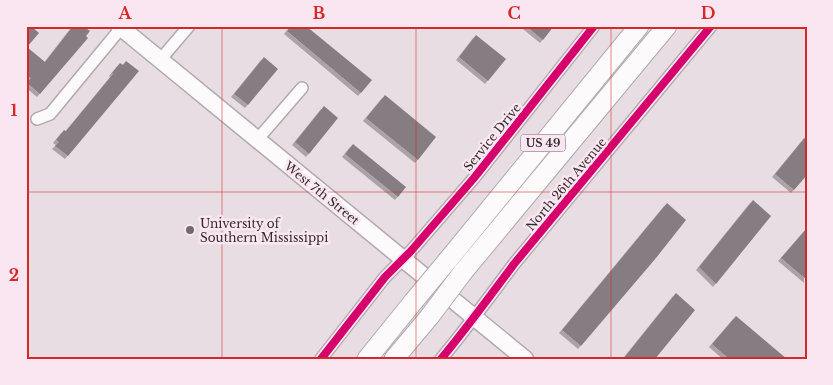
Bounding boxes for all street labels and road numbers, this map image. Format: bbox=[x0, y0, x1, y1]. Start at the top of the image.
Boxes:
street label: Service Drive bbox=[460, 100, 524, 174]
road number: US 49 bbox=[520, 134, 566, 152]
street label: North 26th Avenue bbox=[523, 134, 609, 234]
street label: West 7th Street bbox=[281, 158, 363, 228]

